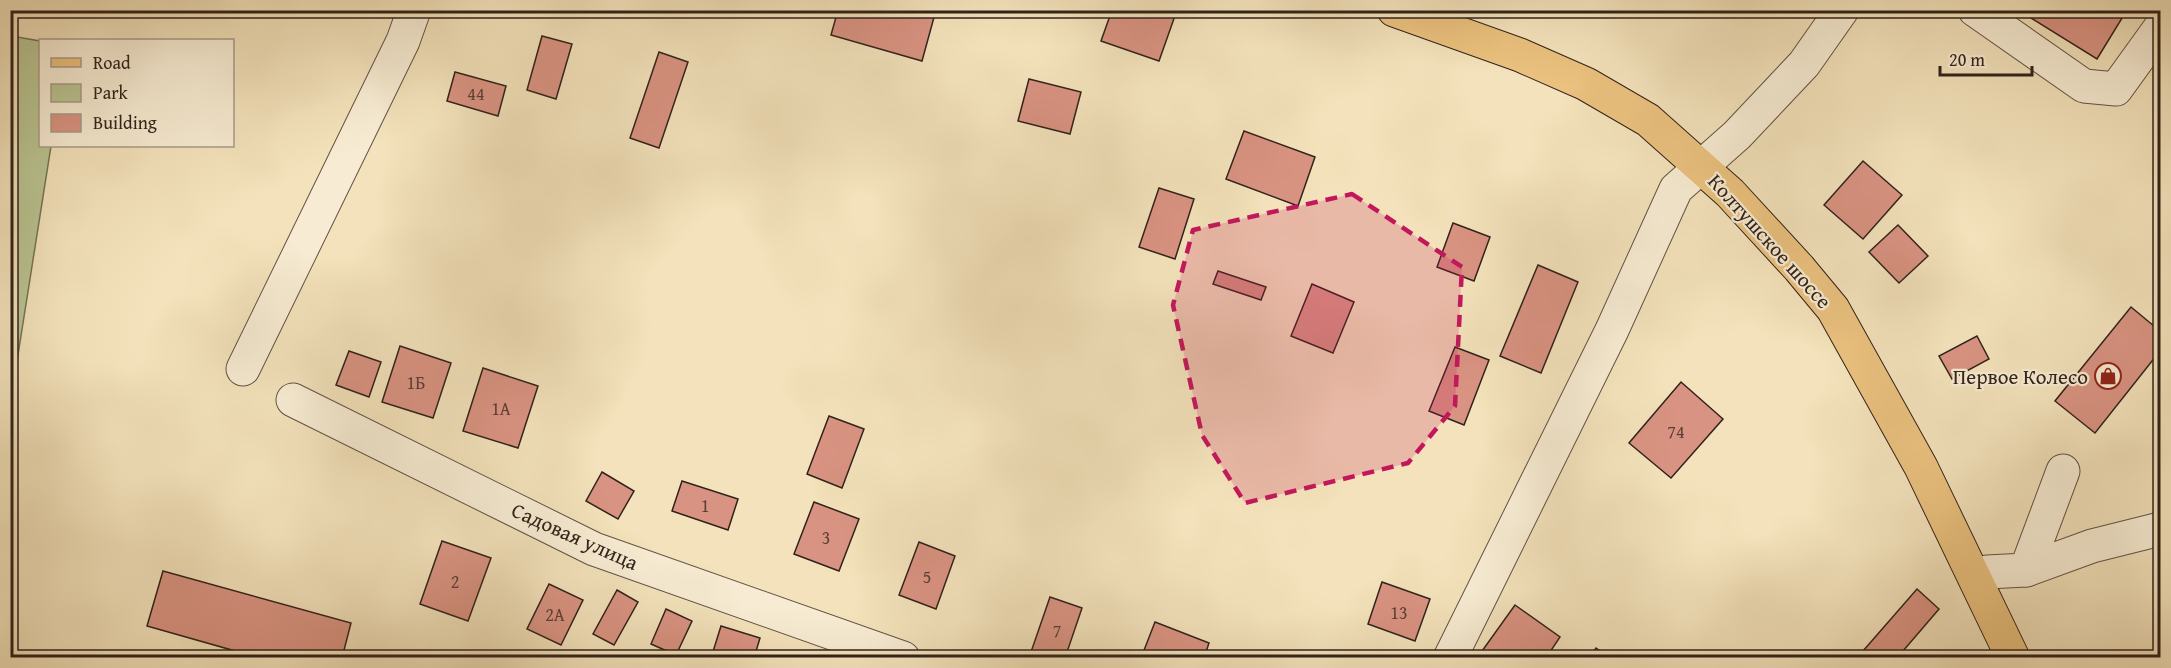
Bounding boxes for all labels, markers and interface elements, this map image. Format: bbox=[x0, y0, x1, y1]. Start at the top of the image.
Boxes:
legend bbox=[39, 39, 234, 147]
scale bar bbox=[1940, 39, 2032, 77]
text: 20 m bbox=[1949, 46, 1985, 73]
text: Road bbox=[93, 49, 131, 76]
text: Park bbox=[93, 79, 129, 106]
house number: 44 bbox=[467, 80, 485, 107]
text: Building bbox=[93, 109, 157, 136]
street label: Колтушское шоссе bbox=[1701, 167, 1839, 316]
place label: Первое Колесо bbox=[1953, 361, 2088, 392]
shop icon: Первое Колесо bbox=[2093, 361, 2123, 391]
house number: 1Б bbox=[407, 369, 425, 396]
house number: 1А bbox=[491, 395, 511, 422]
house number: 74 bbox=[1667, 418, 1685, 445]
house number: 1 bbox=[701, 492, 709, 519]
street label: Садовая улица bbox=[507, 494, 643, 578]
house number: 3 bbox=[822, 524, 830, 551]
house number: 5 bbox=[923, 563, 931, 590]
house number: 2 bbox=[451, 568, 459, 595]
house number: 13 bbox=[1390, 599, 1408, 626]
house number: 2А bbox=[545, 601, 565, 628]
house number: 7 bbox=[1053, 617, 1061, 644]

